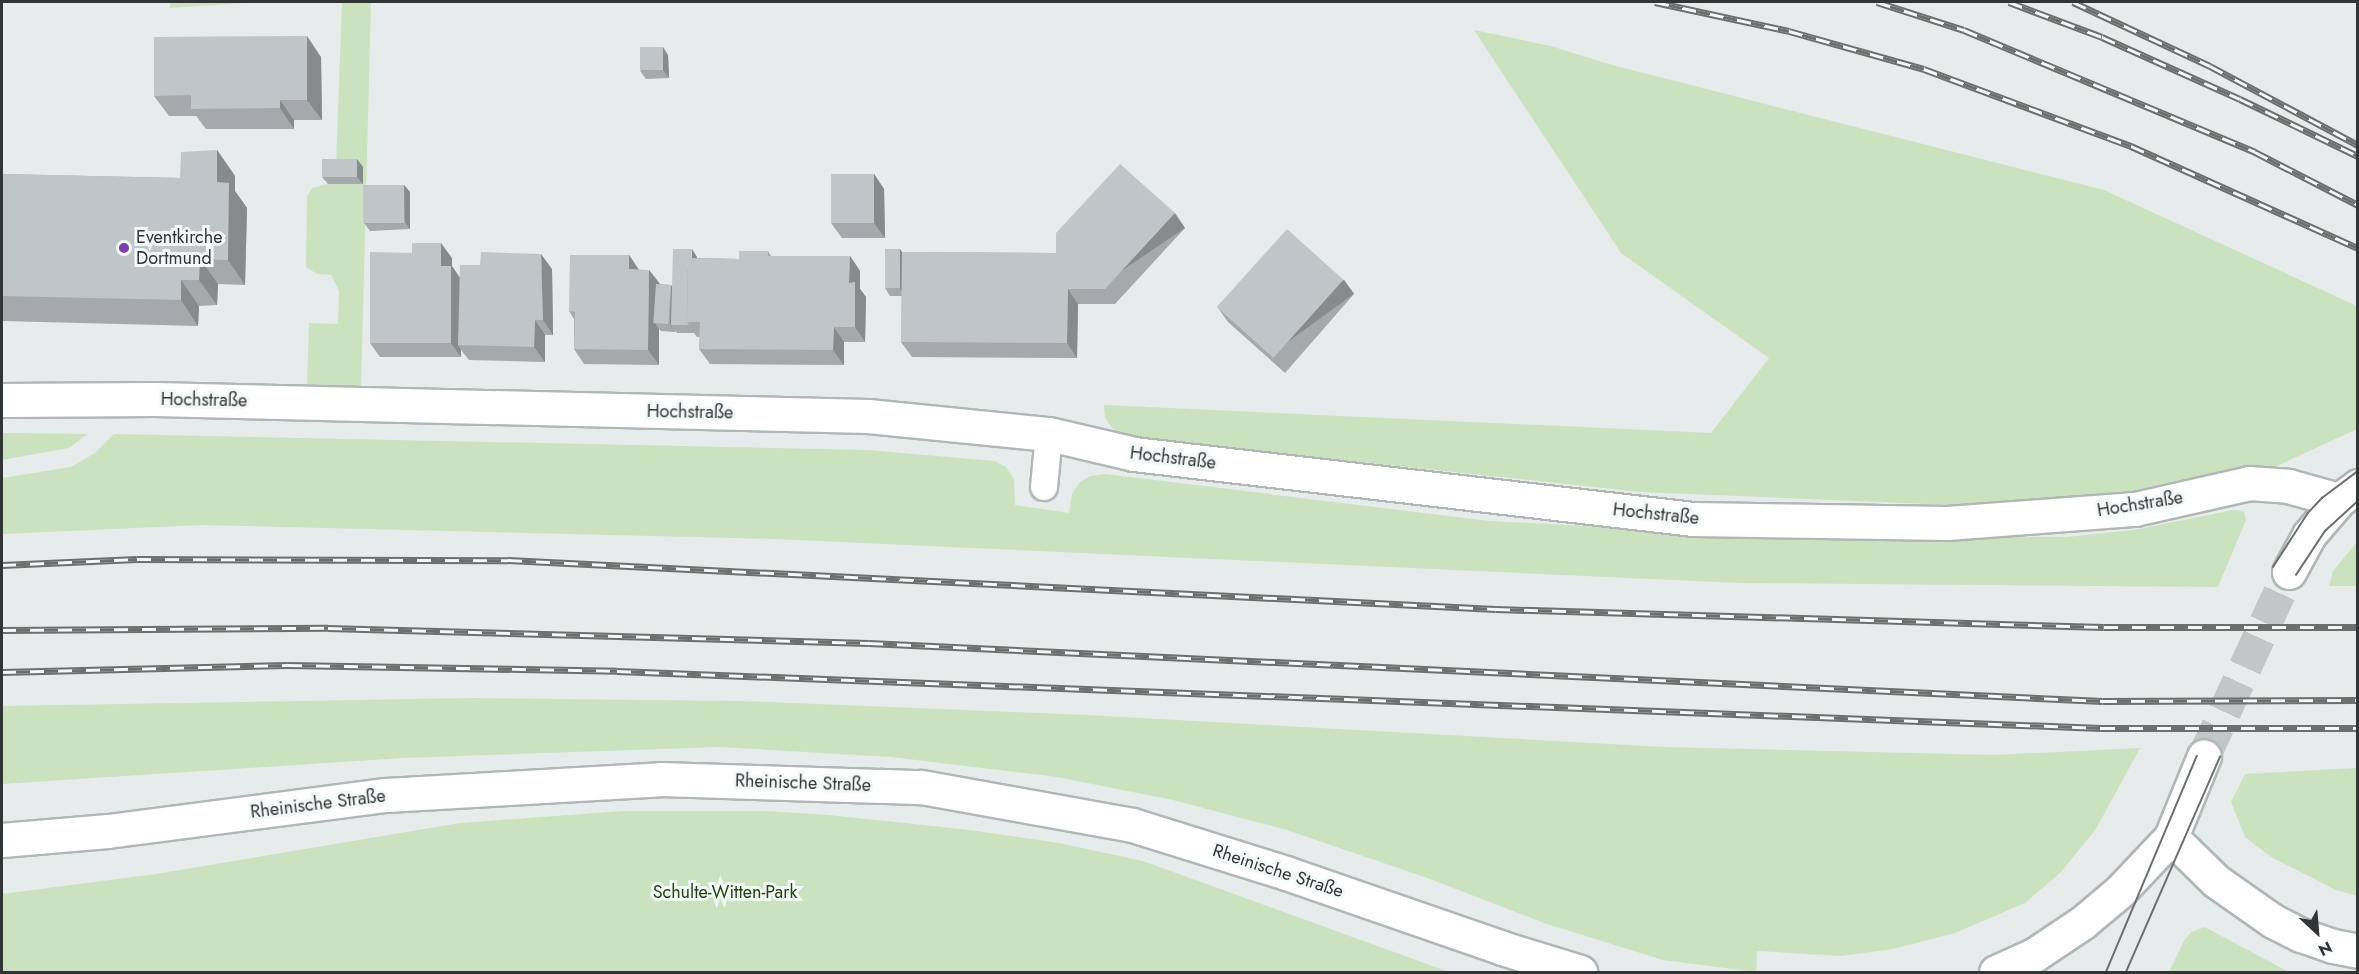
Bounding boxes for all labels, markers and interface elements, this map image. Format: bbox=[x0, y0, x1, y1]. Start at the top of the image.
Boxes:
place label: Eventkirche Dortmund bbox=[136, 227, 222, 270]
marker: Eventkirche Dortmund bbox=[117, 241, 131, 255]
street label: Hochstraße bbox=[161, 388, 247, 412]
street label: Hochstraße bbox=[647, 400, 733, 424]
street label: Hochstraße bbox=[1129, 442, 1217, 474]
street label: Hochstraße bbox=[2096, 487, 2184, 521]
street label: Hochstraße bbox=[1612, 499, 1700, 529]
street label: Rheinische Straße bbox=[735, 770, 871, 796]
street label: Rheinische Straße bbox=[249, 785, 387, 823]
street label: Rheinische Straße bbox=[1210, 840, 1346, 902]
park label: Schulte-Witten-Park bbox=[653, 881, 797, 903]
north arrow bbox=[2287, 902, 2347, 962]
text: N bbox=[2314, 936, 2336, 962]

